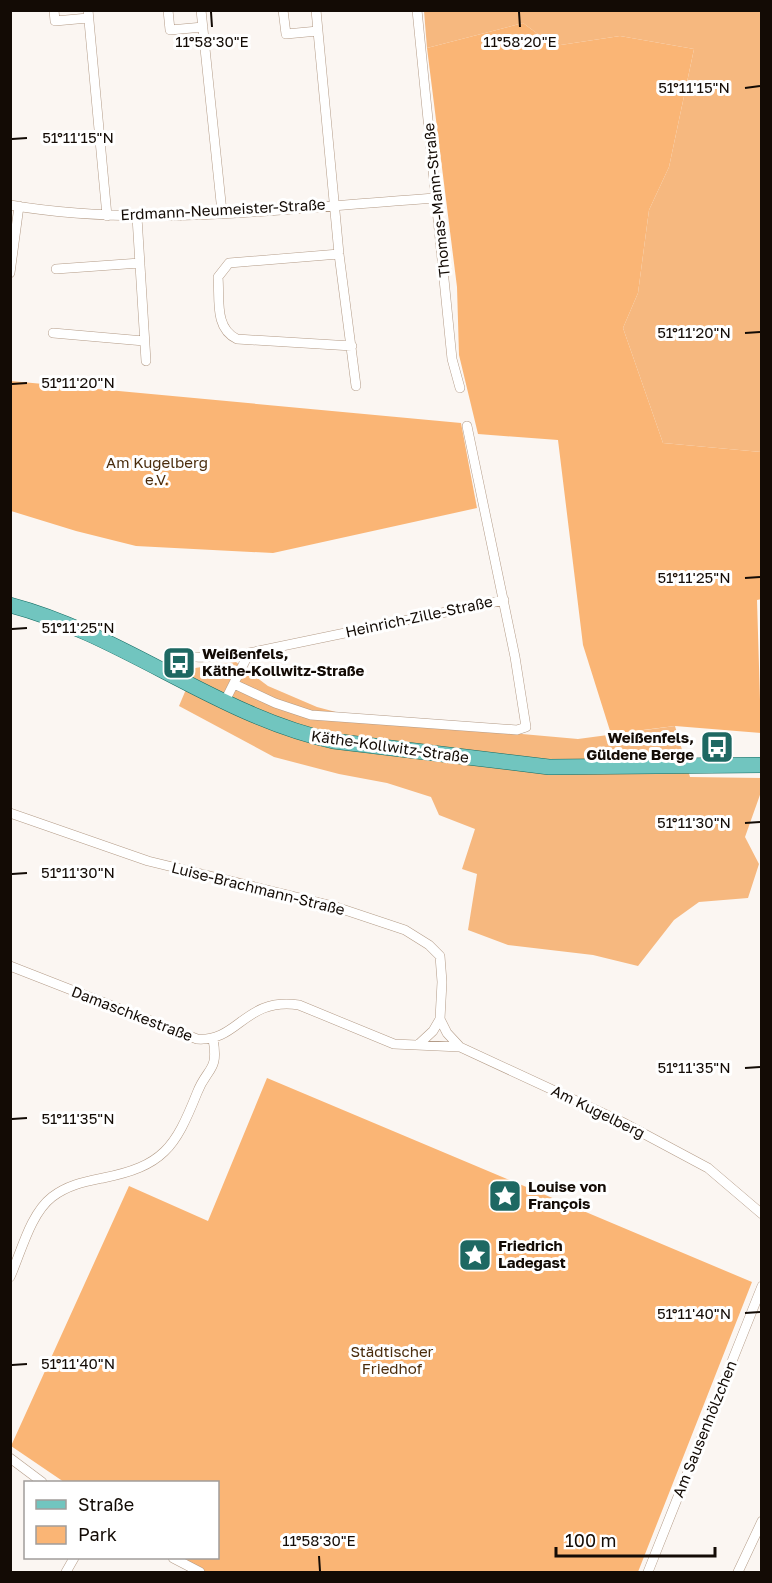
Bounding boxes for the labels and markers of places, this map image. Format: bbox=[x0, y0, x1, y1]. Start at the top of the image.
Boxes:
place label: Weißenfels, Käthe-Kollwitz-Straße bbox=[202, 644, 365, 679]
bus stop icon: Weißenfels, Käthe-Kollwitz-Straße bbox=[161, 645, 197, 681]
place label: Weißenfels, Güldene Berge bbox=[586, 728, 694, 763]
bus stop icon: Weißenfels, Güldene Berge bbox=[699, 729, 735, 765]
place label: Louise von François bbox=[528, 1177, 606, 1212]
place icon: Louise von François bbox=[487, 1178, 523, 1214]
place label: Friedrich Ladegast bbox=[498, 1236, 566, 1271]
place icon: Friedrich Ladegast bbox=[457, 1237, 493, 1273]

